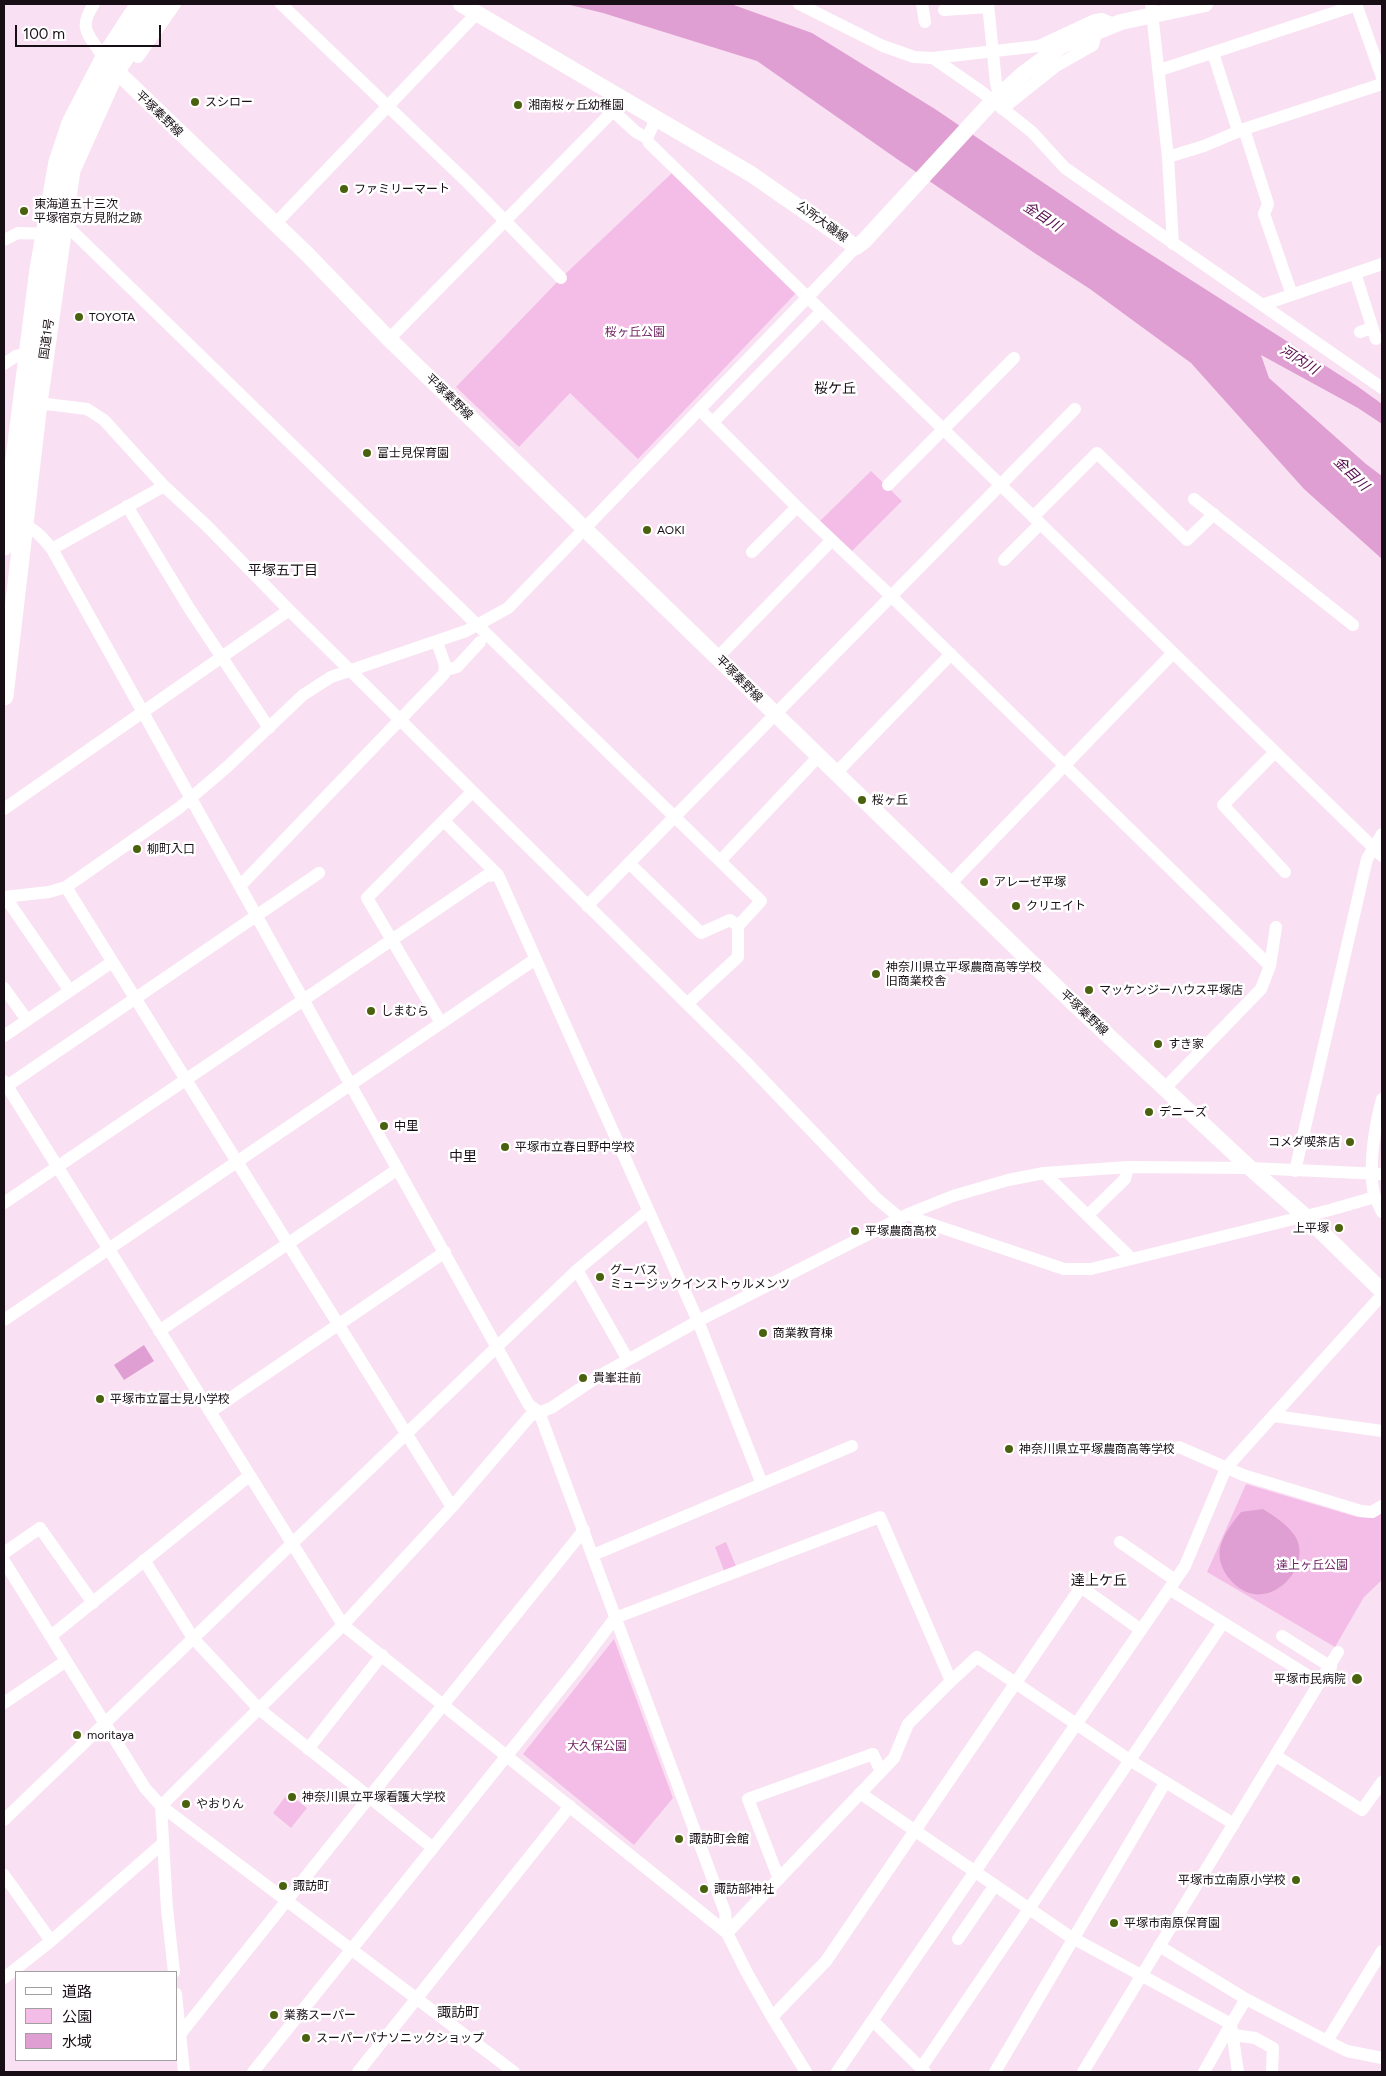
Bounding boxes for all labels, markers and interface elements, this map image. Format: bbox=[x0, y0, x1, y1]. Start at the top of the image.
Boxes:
scale bar bbox=[18, 15, 164, 47]
text: 100 m bbox=[23, 25, 65, 43]
street label: 平塚秦野線 bbox=[132, 88, 186, 140]
place label: スシロー bbox=[205, 95, 253, 109]
marker: スシロー bbox=[189, 96, 201, 108]
place label: 湘南桜ヶ丘幼稚園 bbox=[528, 98, 624, 112]
marker: 湘南桜ヶ丘幼稚園 bbox=[512, 99, 524, 111]
place label: ファミリーマート bbox=[354, 182, 450, 196]
marker: ファミリーマート bbox=[338, 183, 350, 195]
place label: 東海道五十三次 平塚宿京方見附之跡 bbox=[34, 197, 142, 225]
street label: 公所大磯線 bbox=[793, 199, 851, 245]
water label: 金目川 bbox=[1020, 199, 1064, 235]
marker: 東海道五十三次 平塚宿京方見附之跡 bbox=[18, 205, 30, 217]
place label: TOYOTA bbox=[89, 310, 135, 324]
marker: TOYOTA bbox=[73, 311, 85, 323]
street label: 国道1号 bbox=[37, 318, 57, 360]
park label: 桜ヶ丘公園 bbox=[605, 325, 665, 339]
water label: 河内川 bbox=[1277, 342, 1321, 378]
street label: 平塚秦野線 bbox=[422, 371, 476, 423]
district label: 桜ケ丘 bbox=[814, 381, 856, 397]
place label: 富士見保育園 bbox=[377, 446, 449, 460]
marker: 富士見保育園 bbox=[361, 447, 373, 459]
water label: 金目川 bbox=[1330, 453, 1372, 495]
place label: AOKI bbox=[657, 523, 685, 537]
marker: AOKI bbox=[641, 524, 653, 536]
district label: 平塚五丁目 bbox=[248, 563, 318, 579]
street label: 平塚秦野線 bbox=[713, 653, 765, 705]
place label: 桜ヶ丘 bbox=[872, 793, 908, 807]
marker: 桜ヶ丘 bbox=[856, 794, 868, 806]
place label: 柳町入口 bbox=[147, 842, 195, 856]
marker: 柳町入口 bbox=[131, 843, 143, 855]
place label: アレーゼ平塚 bbox=[994, 875, 1066, 889]
marker: アレーゼ平塚 bbox=[978, 876, 990, 888]
place label: クリエイト bbox=[1026, 899, 1086, 913]
marker: クリエイト bbox=[1010, 900, 1022, 912]
place label: 神奈川県立平塚農商高等学校 旧商業校舎 bbox=[886, 960, 1042, 988]
marker: 神奈川県立平塚農商高等学校 旧商業校舎 bbox=[870, 968, 882, 980]
place label: マッケンジーハウス平塚店 bbox=[1099, 983, 1243, 997]
marker: マッケンジーハウス平塚店 bbox=[1083, 984, 1095, 996]
street label: 平塚秦野線 bbox=[1057, 987, 1111, 1039]
place label: しまむら bbox=[381, 1004, 429, 1018]
marker: しまむら bbox=[365, 1005, 377, 1017]
place label: すき家 bbox=[1168, 1037, 1204, 1051]
marker: すき家 bbox=[1152, 1038, 1164, 1050]
place label: デニーズ bbox=[1159, 1105, 1207, 1119]
marker: デニーズ bbox=[1143, 1106, 1155, 1118]
place label: 中里 bbox=[394, 1119, 418, 1133]
marker: 中里 bbox=[378, 1120, 390, 1132]
place label: コメダ喫茶店 bbox=[1268, 1135, 1340, 1149]
marker: コメダ喫茶店 bbox=[1344, 1136, 1356, 1148]
place label: 平塚市立春日野中学校 bbox=[515, 1140, 635, 1154]
marker: 平塚市立春日野中学校 bbox=[499, 1141, 511, 1153]
district label: 中里 bbox=[449, 1149, 477, 1165]
place label: 上平塚 bbox=[1293, 1221, 1329, 1235]
marker: 上平塚 bbox=[1333, 1222, 1345, 1234]
place label: 平塚農商高校 bbox=[865, 1224, 937, 1238]
marker: 平塚農商高校 bbox=[849, 1225, 861, 1237]
place label: グーバス ミュージックインストゥルメンツ bbox=[610, 1263, 790, 1291]
marker: グーバス ミュージックインストゥルメンツ bbox=[594, 1271, 606, 1283]
place label: 商業教育棟 bbox=[773, 1326, 833, 1340]
marker: 商業教育棟 bbox=[757, 1327, 769, 1339]
place label: 貴峯荘前 bbox=[593, 1371, 641, 1385]
marker: 貴峯荘前 bbox=[577, 1372, 589, 1384]
place label: 平塚市立富士見小学校 bbox=[110, 1392, 230, 1406]
marker: 平塚市立富士見小学校 bbox=[94, 1393, 106, 1405]
place label: 神奈川県立平塚農商高等学校 bbox=[1019, 1442, 1175, 1456]
marker: 神奈川県立平塚農商高等学校 bbox=[1003, 1443, 1015, 1455]
park label: 達上ヶ丘公園 bbox=[1276, 1558, 1348, 1572]
district label: 達上ケ丘 bbox=[1071, 1573, 1127, 1589]
place label: 平塚市民病院 bbox=[1274, 1672, 1346, 1686]
marker: 平塚市民病院 bbox=[1350, 1672, 1364, 1686]
place label: moritaya bbox=[87, 1728, 134, 1742]
marker: moritaya bbox=[71, 1729, 83, 1741]
park label: 大久保公園 bbox=[567, 1739, 627, 1753]
place label: 神奈川県立平塚看護大学校 bbox=[302, 1790, 446, 1804]
marker: 神奈川県立平塚看護大学校 bbox=[286, 1791, 298, 1803]
place label: やおりん bbox=[196, 1797, 244, 1811]
marker: やおりん bbox=[180, 1798, 192, 1810]
place label: 諏訪町会館 bbox=[689, 1832, 749, 1846]
marker: 諏訪町会館 bbox=[673, 1833, 685, 1845]
place label: 平塚市立南原小学校 bbox=[1178, 1873, 1286, 1887]
marker: 平塚市立南原小学校 bbox=[1290, 1874, 1302, 1886]
place label: 諏訪町 bbox=[293, 1879, 329, 1893]
marker: 諏訪町 bbox=[277, 1880, 289, 1892]
place label: 諏訪部神社 bbox=[714, 1882, 774, 1896]
marker: 諏訪部神社 bbox=[698, 1883, 710, 1895]
place label: 平塚市南原保育園 bbox=[1124, 1916, 1220, 1930]
marker: 平塚市南原保育園 bbox=[1108, 1917, 1120, 1929]
legend bbox=[15, 1971, 178, 2061]
text: 道路 bbox=[62, 1983, 92, 2001]
district label: 諏訪町 bbox=[437, 2005, 479, 2021]
text: 公園 bbox=[62, 2008, 92, 2026]
place label: 業務スーパー bbox=[284, 2008, 356, 2022]
marker: 業務スーパー bbox=[268, 2009, 280, 2021]
place label: スーパーパナソニックショップ bbox=[316, 2031, 484, 2045]
marker: スーパーパナソニックショップ bbox=[300, 2032, 312, 2044]
text: 水域 bbox=[62, 2033, 92, 2051]

